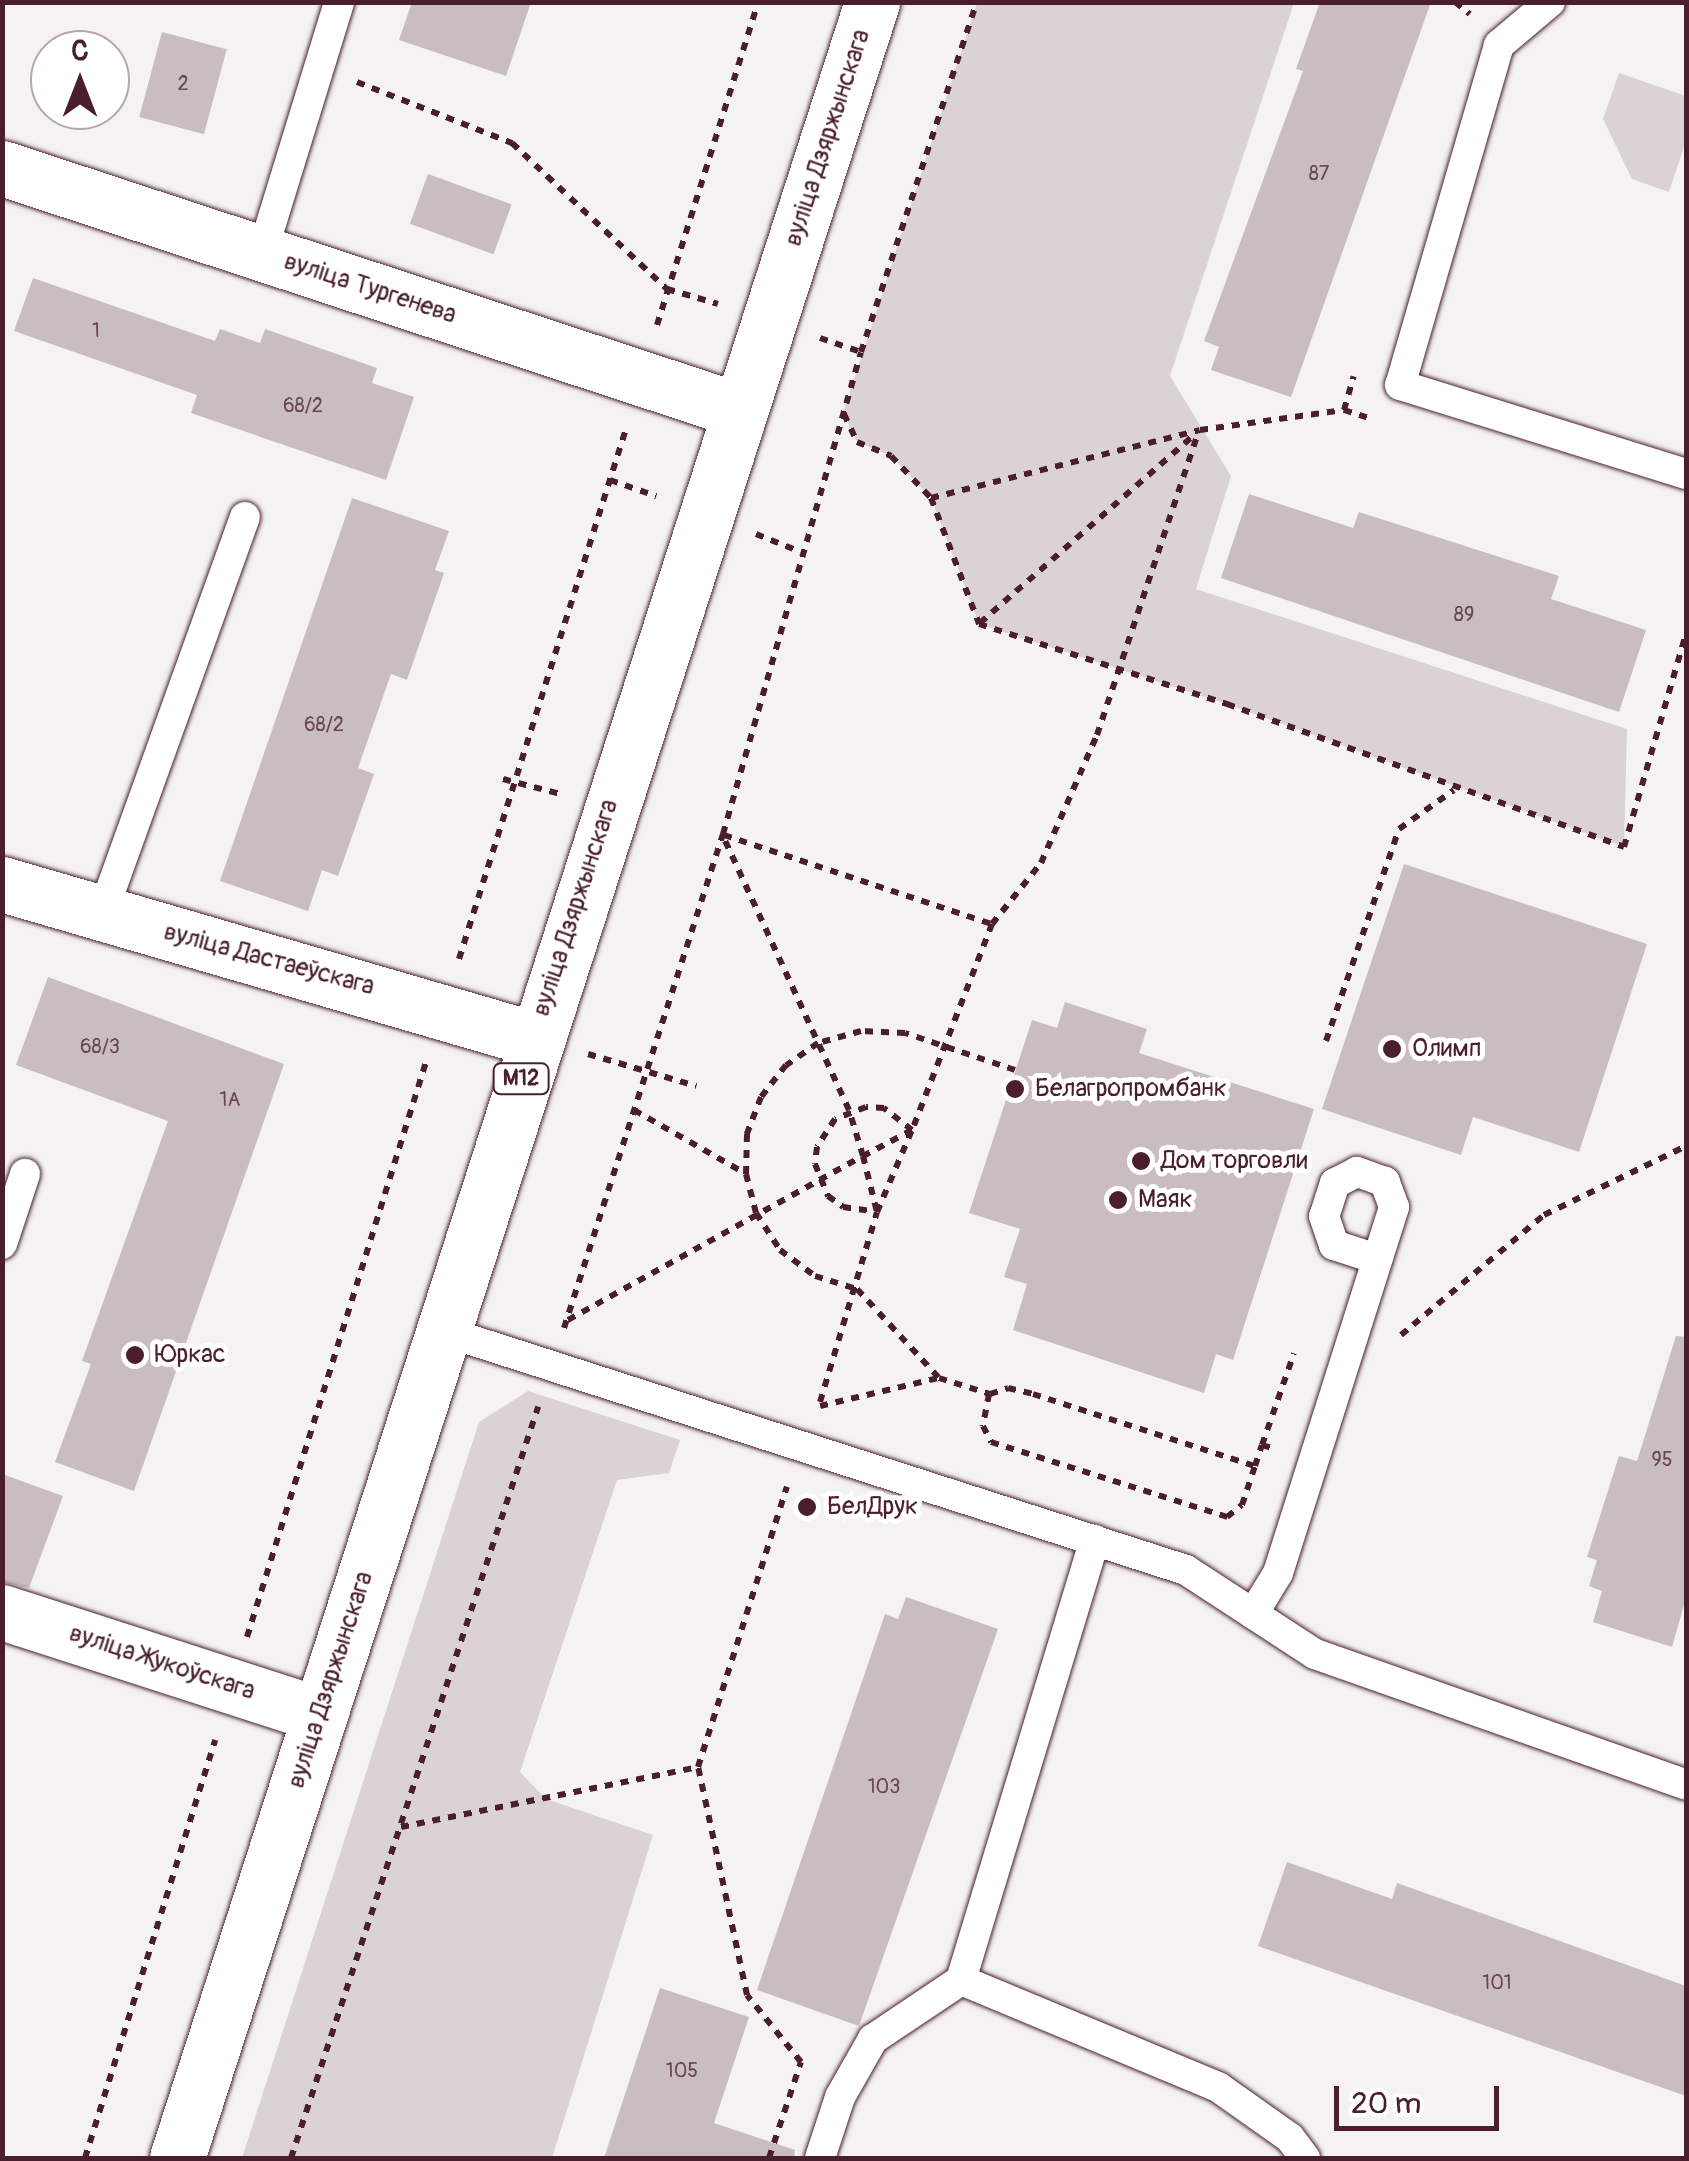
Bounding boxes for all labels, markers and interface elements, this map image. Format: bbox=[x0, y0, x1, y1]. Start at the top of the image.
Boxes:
street label: вуліца Дзяржынскага bbox=[779, 26, 877, 250]
north arrow bbox=[30, 30, 130, 130]
text: С bbox=[71, 34, 89, 69]
house number: 2 bbox=[177, 71, 189, 95]
house number: 87 bbox=[1309, 161, 1329, 185]
street label: вуліца Тургенева bbox=[280, 247, 460, 331]
house number: 1 bbox=[92, 318, 100, 342]
house number: 68/2 bbox=[283, 393, 323, 417]
house number: 89 bbox=[1454, 602, 1474, 626]
house number: 68/2 bbox=[304, 712, 344, 736]
street label: вуліца Дзяржынскага bbox=[527, 796, 625, 1020]
street label: вуліца Дастаеўскага bbox=[160, 917, 378, 1003]
house number: 68/3 bbox=[80, 1034, 120, 1058]
place label: Олимп bbox=[1412, 1034, 1481, 1064]
marker: Олимп bbox=[1381, 1038, 1403, 1060]
road number: М12 bbox=[491, 1062, 551, 1096]
place label: Белагропромбанк bbox=[1035, 1074, 1227, 1104]
marker: Белагропромбанк bbox=[1004, 1078, 1026, 1100]
house number: 1А bbox=[220, 1087, 240, 1111]
place label: Дом торговли bbox=[1161, 1146, 1308, 1176]
marker: Дом торговли bbox=[1130, 1150, 1152, 1172]
place label: Маяк bbox=[1138, 1185, 1192, 1215]
marker: Маяк bbox=[1107, 1189, 1129, 1211]
place label: Юркас bbox=[155, 1340, 226, 1370]
marker: Юркас bbox=[124, 1344, 146, 1366]
house number: 95 bbox=[1651, 1447, 1673, 1471]
place label: БелДрук bbox=[827, 1492, 918, 1522]
marker: БелДрук bbox=[796, 1496, 818, 1518]
street label: вуліца Дзяржынскага bbox=[282, 1568, 380, 1792]
street label: вуліца Жукоўскага bbox=[65, 1619, 259, 1707]
house number: 103 bbox=[868, 1774, 900, 1798]
house number: 101 bbox=[1482, 1970, 1512, 1994]
house number: 105 bbox=[666, 2058, 698, 2082]
scale bar bbox=[1339, 2066, 1504, 2128]
text: 20 m bbox=[1351, 2085, 1421, 2122]

